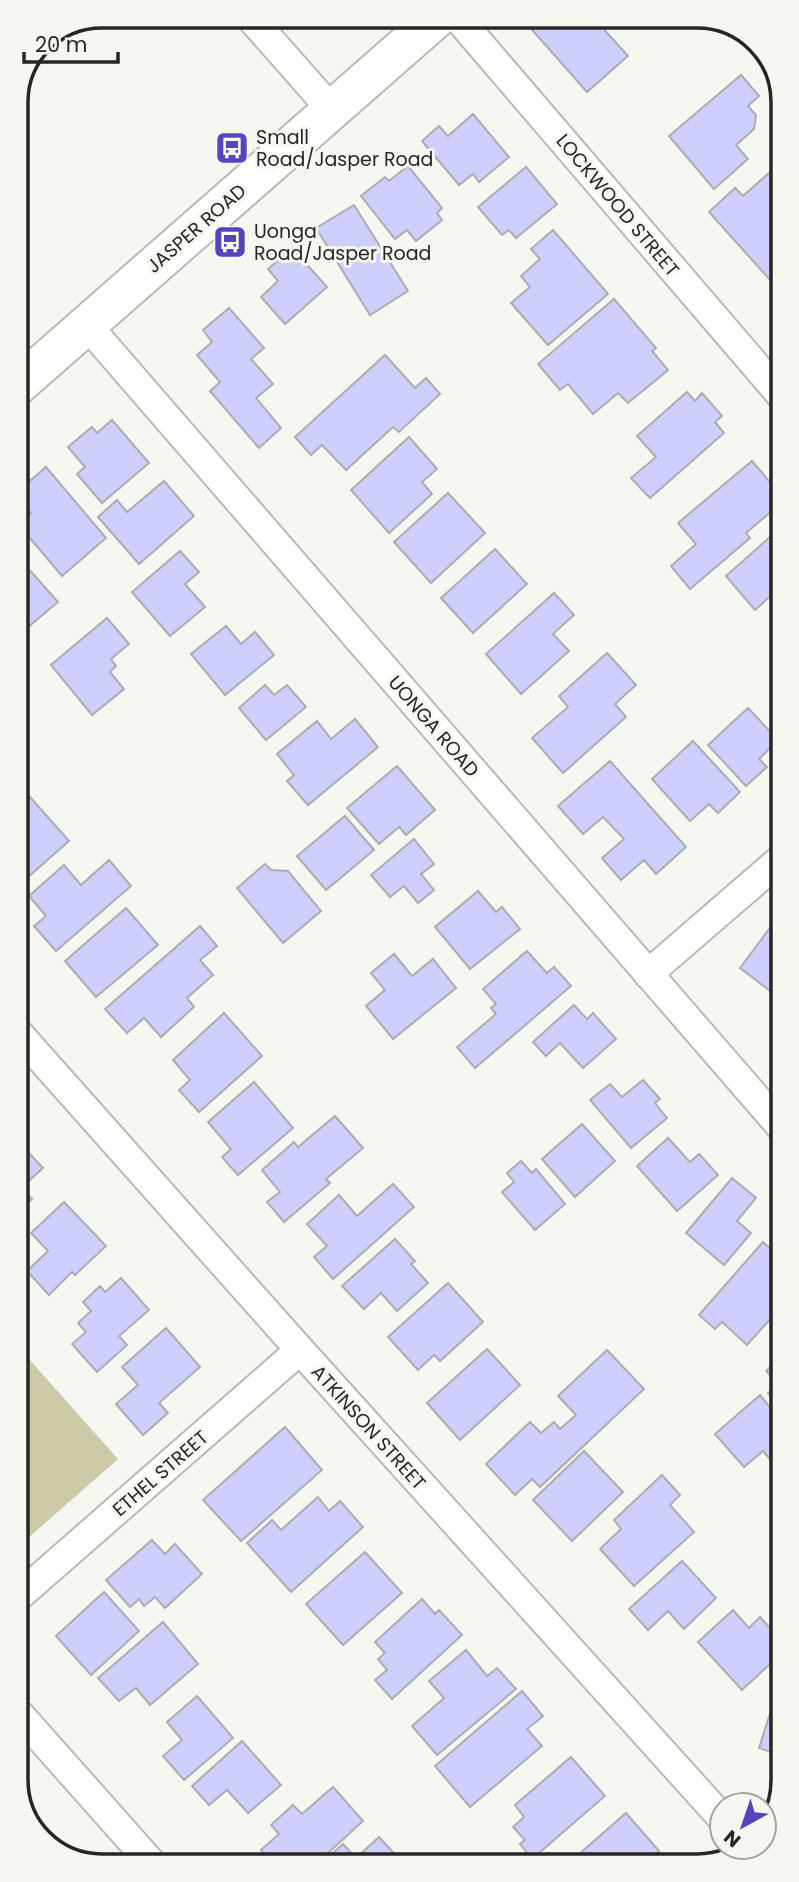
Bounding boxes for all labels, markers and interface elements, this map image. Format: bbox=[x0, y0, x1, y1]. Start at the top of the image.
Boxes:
scale bar bbox=[24, 21, 119, 65]
text: 20 m bbox=[35, 30, 88, 59]
place label: Small Road/Jasper Road bbox=[256, 124, 433, 173]
street label: LOCKWOOD STREET bbox=[550, 128, 685, 283]
bus stop icon: Small Road/Jasper Road bbox=[213, 129, 251, 167]
street label: JASPER ROAD bbox=[141, 177, 252, 279]
place label: Uonga Road/Jasper Road bbox=[254, 218, 431, 267]
bus stop icon: Uonga Road/Jasper Road bbox=[211, 223, 249, 261]
street label: UONGA ROAD bbox=[382, 670, 485, 783]
street label: ATKINSON STREET bbox=[305, 1359, 432, 1496]
street label: ETHEL STREET bbox=[107, 1424, 214, 1523]
north arrow bbox=[708, 1791, 778, 1861]
text: N bbox=[718, 1824, 747, 1854]

